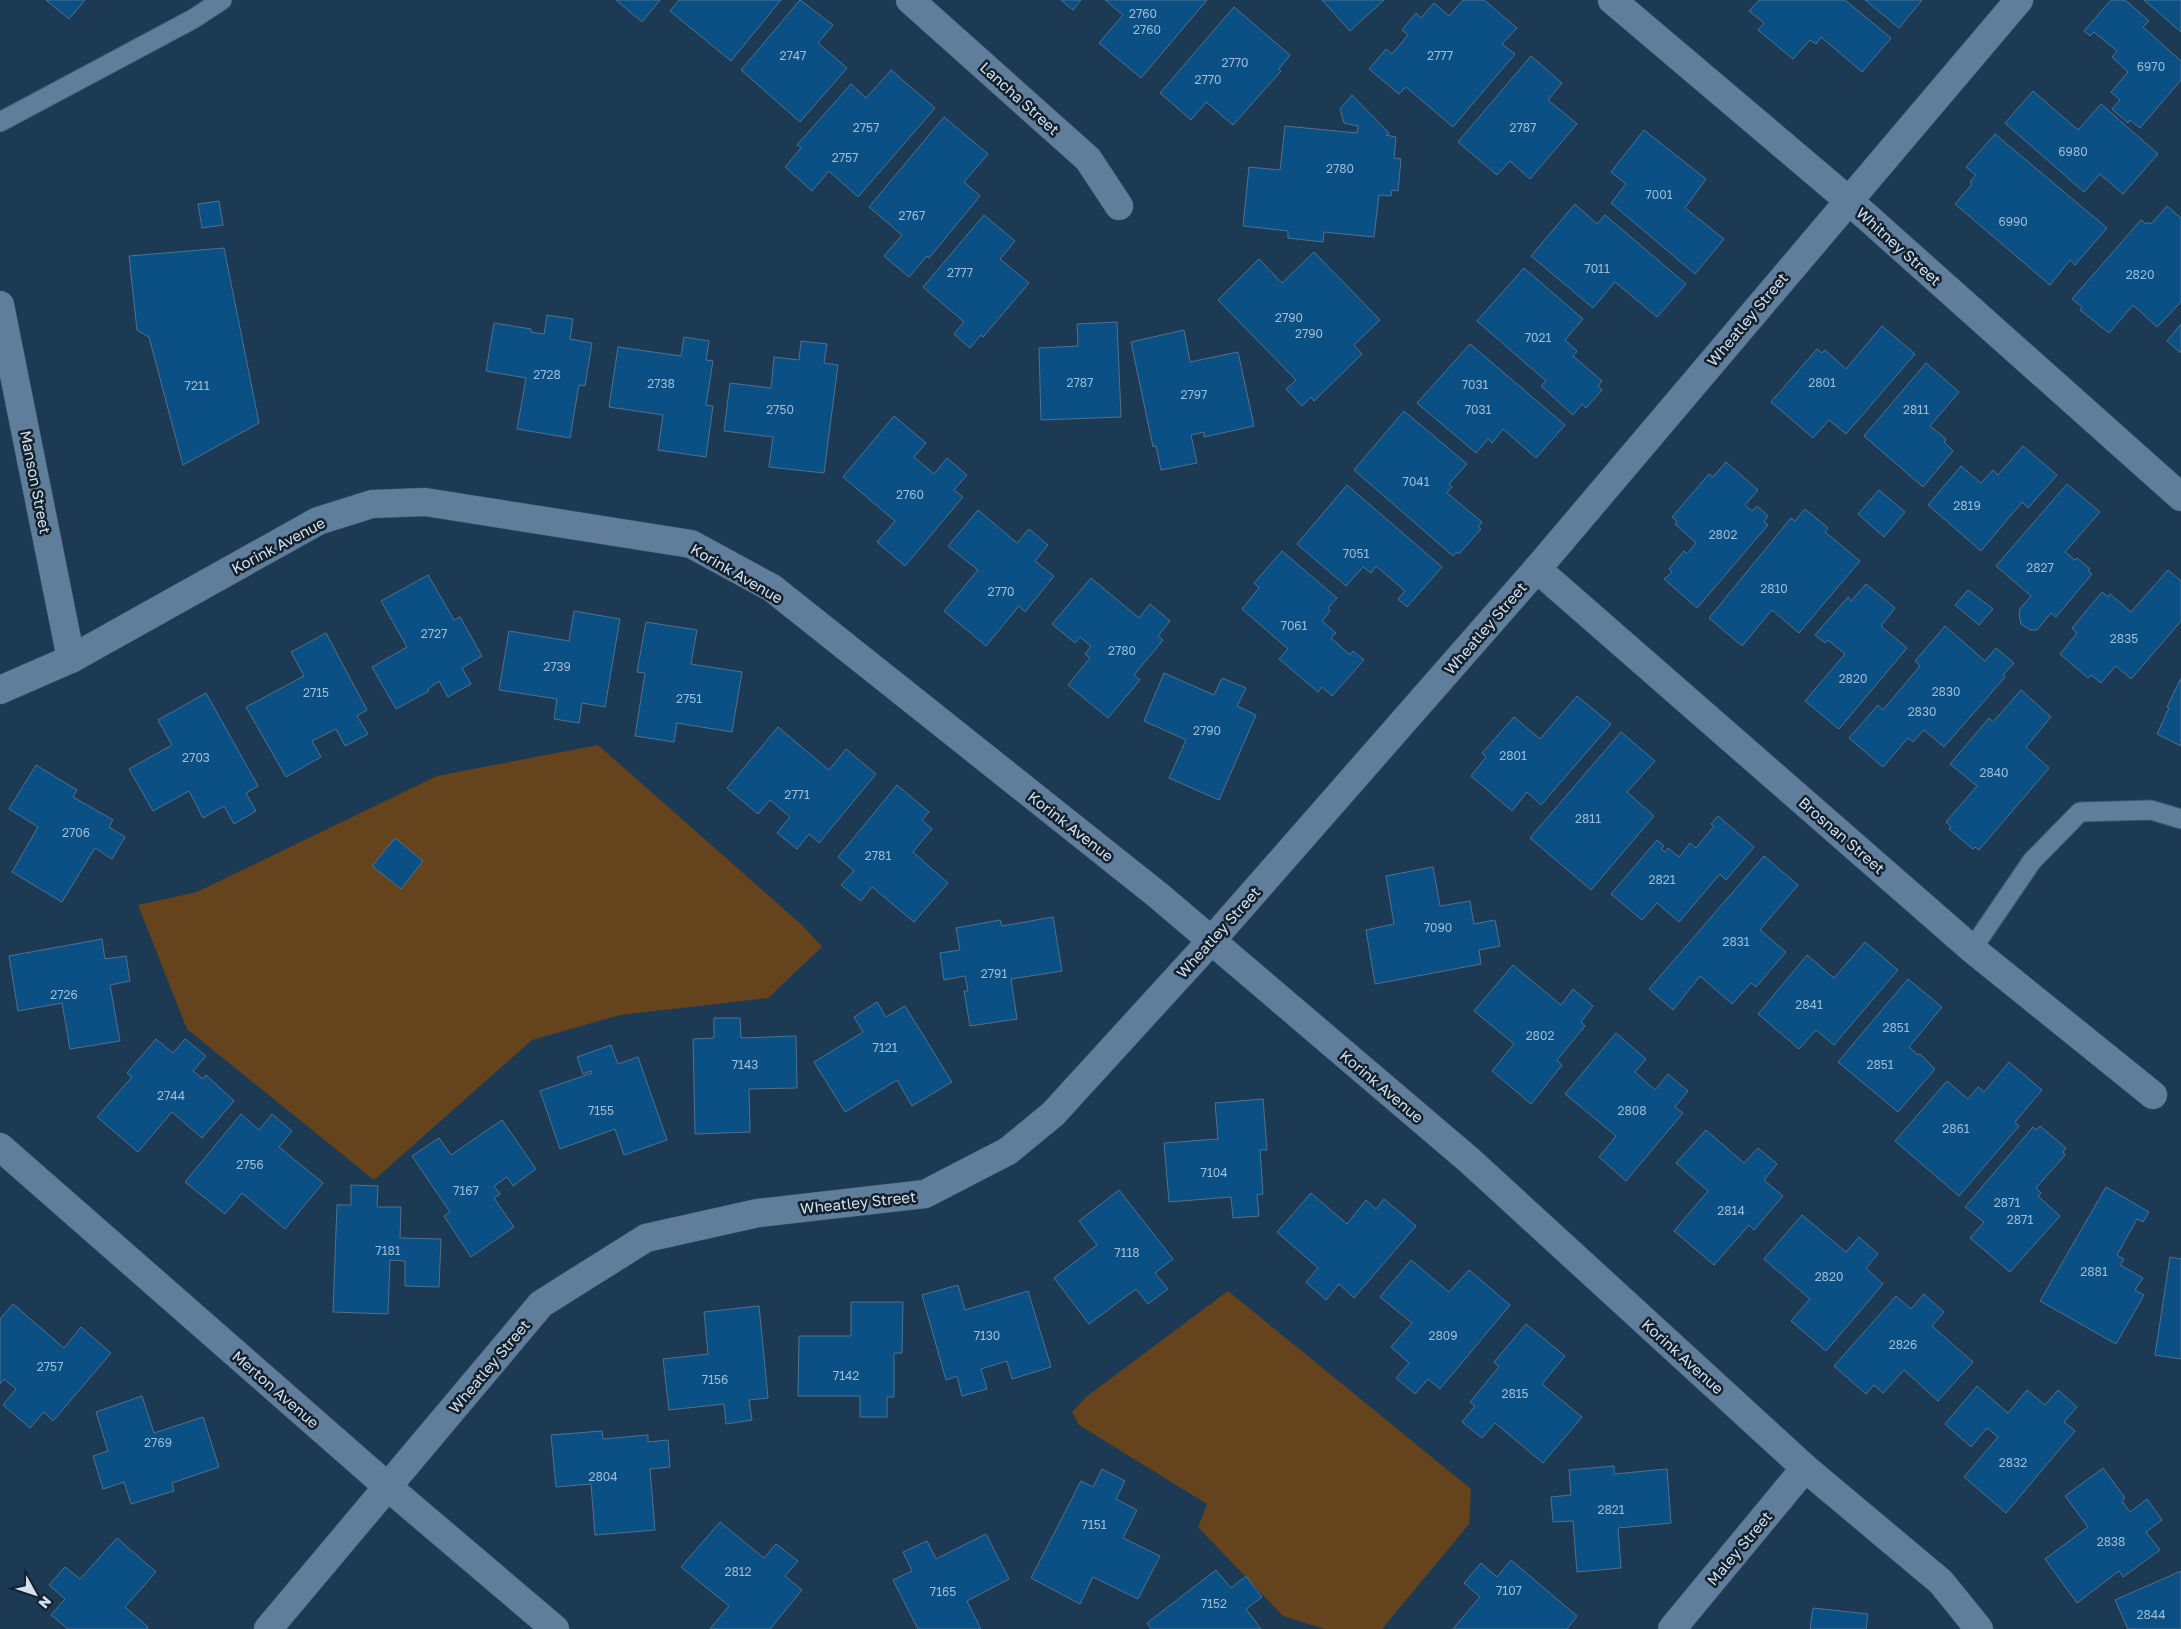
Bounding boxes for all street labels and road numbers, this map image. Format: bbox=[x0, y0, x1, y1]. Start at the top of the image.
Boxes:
street label: Lancha Street bbox=[977, 58, 1063, 138]
street label: Whitney Street bbox=[1853, 203, 1945, 289]
street label: Wheatley Street bbox=[1703, 269, 1791, 369]
street label: Manson Street bbox=[17, 429, 55, 535]
street label: Korink Avenue bbox=[228, 513, 328, 577]
street label: Korink Avenue bbox=[688, 539, 786, 607]
street label: Wheatley Street bbox=[1440, 578, 1530, 678]
street label: Korink Avenue bbox=[1025, 787, 1117, 865]
street label: Brosnan Street bbox=[1795, 793, 1889, 877]
street label: Wheatley Street bbox=[1172, 883, 1264, 981]
street label: Korink Avenue bbox=[1337, 1046, 1428, 1126]
street label: Wheatley Street bbox=[799, 1187, 917, 1217]
street label: Korink Avenue bbox=[1639, 1315, 1728, 1397]
street label: Wheatley Street bbox=[445, 1316, 533, 1416]
street label: Merton Avenue bbox=[229, 1347, 323, 1432]
street label: Maley Street bbox=[1703, 1507, 1775, 1589]

